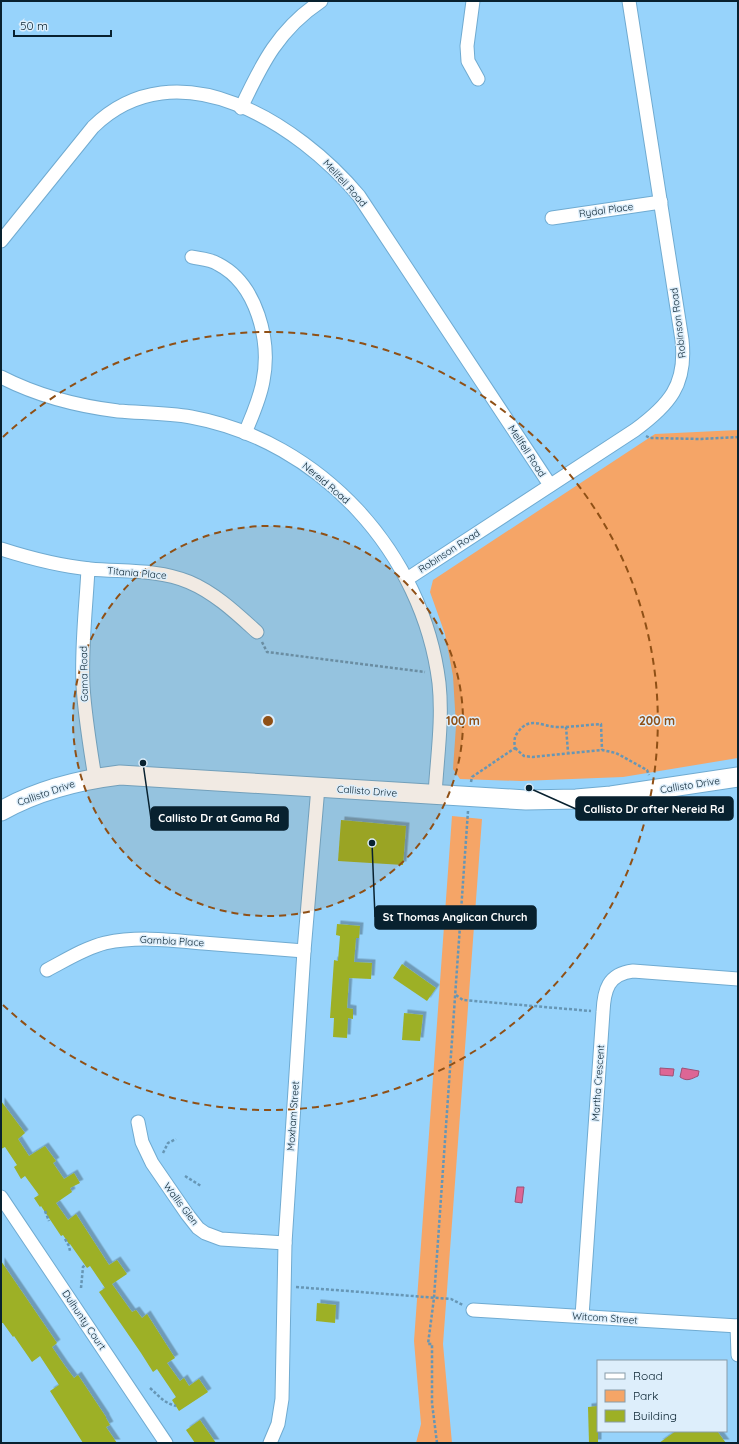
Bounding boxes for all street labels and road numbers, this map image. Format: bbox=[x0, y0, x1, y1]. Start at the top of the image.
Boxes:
street label: Mellfell Road bbox=[320, 157, 370, 209]
street label: Rydal Place bbox=[578, 200, 634, 220]
street label: Robinson Road bbox=[667, 287, 689, 359]
street label: Mellfell Road bbox=[505, 422, 549, 480]
street label: Nereid Road bbox=[300, 459, 352, 507]
street label: Robinson Road bbox=[416, 526, 482, 576]
street label: Titania Place bbox=[107, 564, 168, 582]
street label: Gama Road bbox=[77, 646, 91, 702]
street label: Callisto Drive bbox=[659, 774, 721, 796]
street label: Callisto Drive bbox=[15, 777, 77, 809]
street label: Callisto Drive bbox=[337, 782, 398, 800]
street label: Gambia Place bbox=[139, 933, 205, 949]
street label: Martha Crescent bbox=[589, 1044, 607, 1122]
street label: Moxham Street bbox=[284, 1080, 302, 1151]
street label: Wallis Glen bbox=[161, 1180, 201, 1228]
street label: Dulhunty Court bbox=[59, 1287, 109, 1353]
street label: Witcom Street bbox=[572, 1309, 639, 1327]

